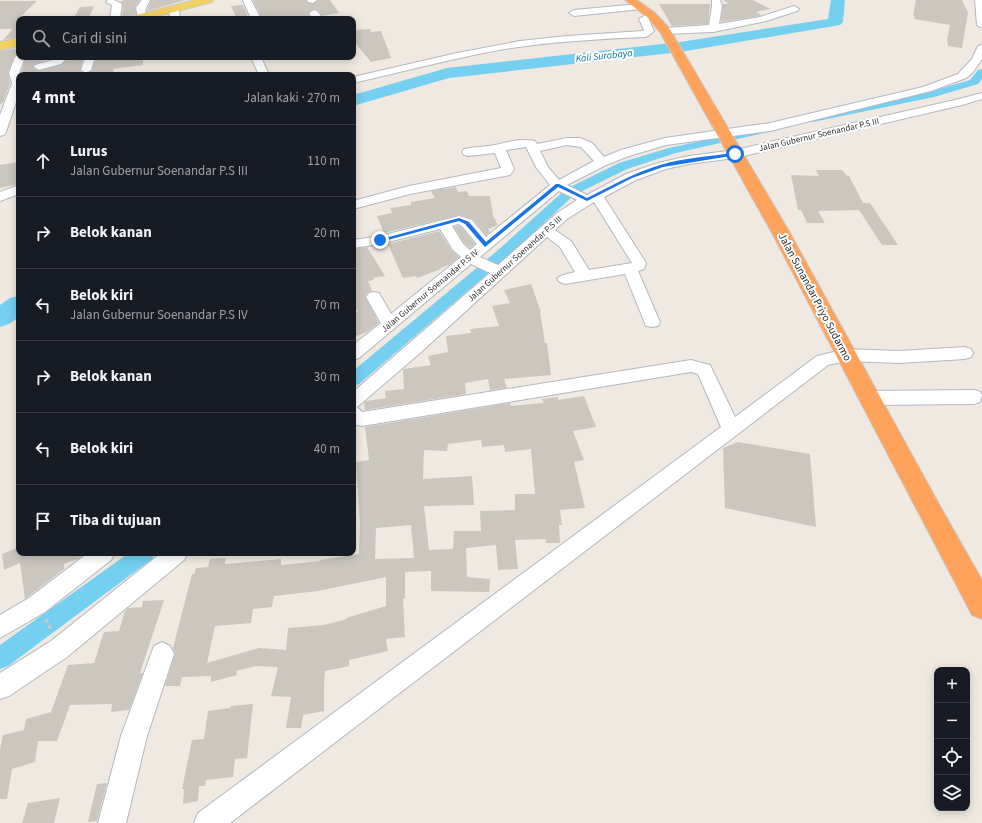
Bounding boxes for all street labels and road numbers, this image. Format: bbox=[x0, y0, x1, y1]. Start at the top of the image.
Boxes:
street label: Jalan Gubernur Soenandar P.S III bbox=[758, 115, 880, 155]
street label: Jalan Gubernur Soenandar P.S III bbox=[465, 213, 565, 305]
street label: Jalan Sunandar Priyo Sudarmo bbox=[775, 230, 855, 364]
street label: Jalan Gubernur Soenandar P.S IV bbox=[379, 246, 482, 336]

